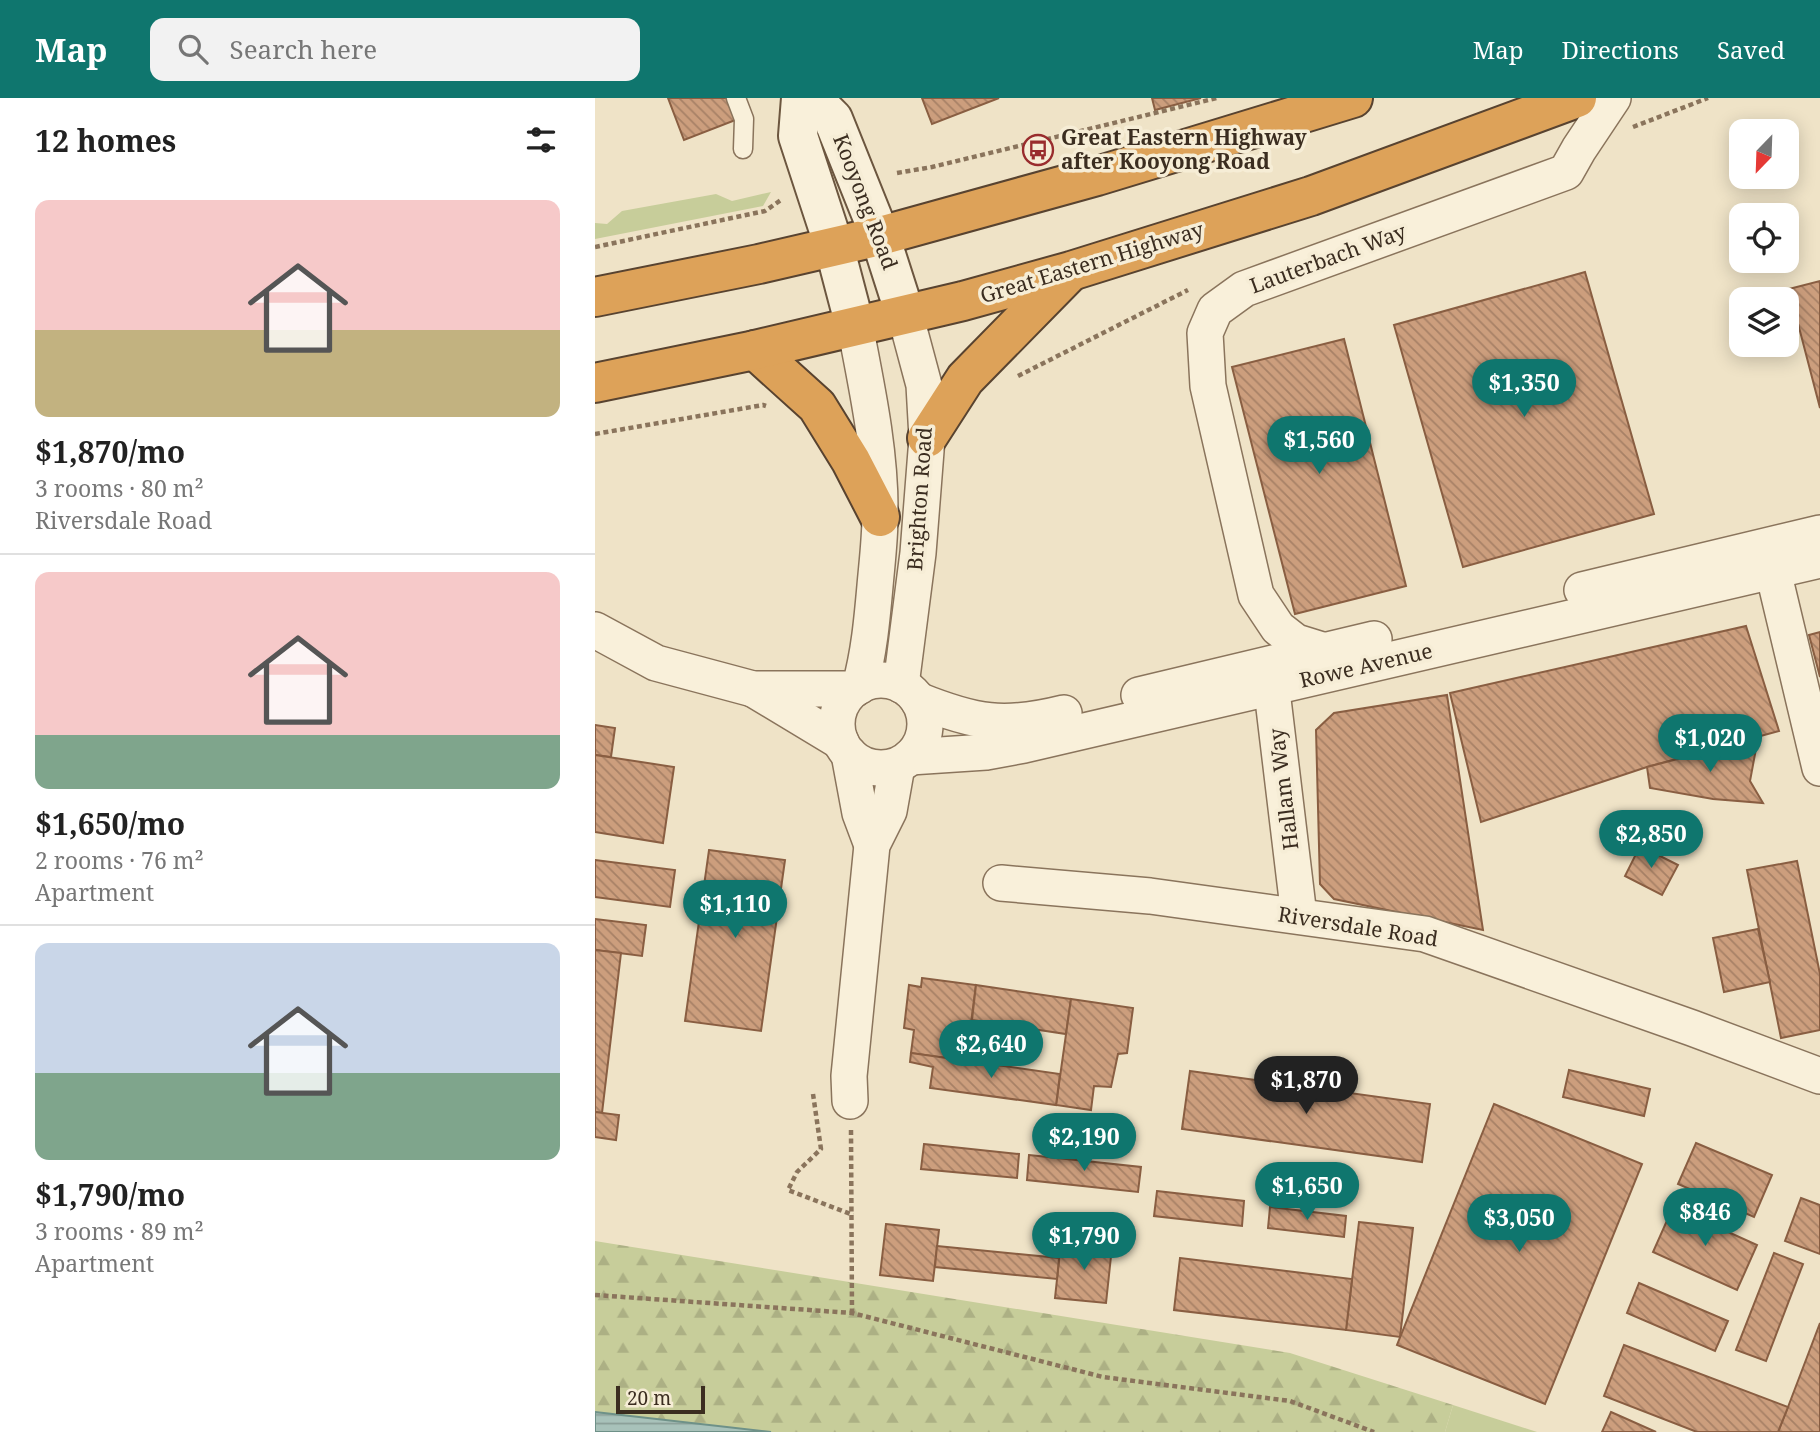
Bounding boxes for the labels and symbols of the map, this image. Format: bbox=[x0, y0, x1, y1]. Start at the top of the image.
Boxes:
north arrow bbox=[1729, 119, 1799, 189]
place label: Great Eastern Highway after Kooyong Road bbox=[1061, 123, 1308, 175]
street label: Kooyong Road bbox=[827, 130, 905, 273]
bus stop icon: Great Eastern Highway after Kooyong Road bbox=[1021, 133, 1055, 167]
street label: Great Eastern Highway bbox=[977, 215, 1207, 309]
street label: Lauterbach Way bbox=[1246, 217, 1410, 299]
pin: $1,350 bbox=[1467, 360, 1581, 419]
pin: $1,560 bbox=[1262, 416, 1376, 476]
street label: Brighton Road bbox=[900, 426, 938, 572]
street label: Rowe Avenue bbox=[1296, 636, 1435, 694]
pin: $1,020 bbox=[1653, 714, 1767, 774]
street label: Hallam Way bbox=[1262, 727, 1304, 852]
pin: $2,850 bbox=[1594, 810, 1708, 870]
pin: $1,110 bbox=[678, 880, 792, 940]
street label: Riversdale Road bbox=[1276, 900, 1440, 953]
pin: $2,640 bbox=[934, 1020, 1048, 1080]
pin: $1,870 bbox=[1249, 1056, 1363, 1116]
pin: $2,190 bbox=[1027, 1114, 1141, 1173]
pin: $1,650 bbox=[1250, 1162, 1364, 1222]
pin: $846 bbox=[1664, 1188, 1746, 1248]
pin: $3,050 bbox=[1462, 1194, 1576, 1254]
pin: $1,790 bbox=[1027, 1212, 1141, 1272]
scale bar bbox=[616, 1383, 705, 1415]

